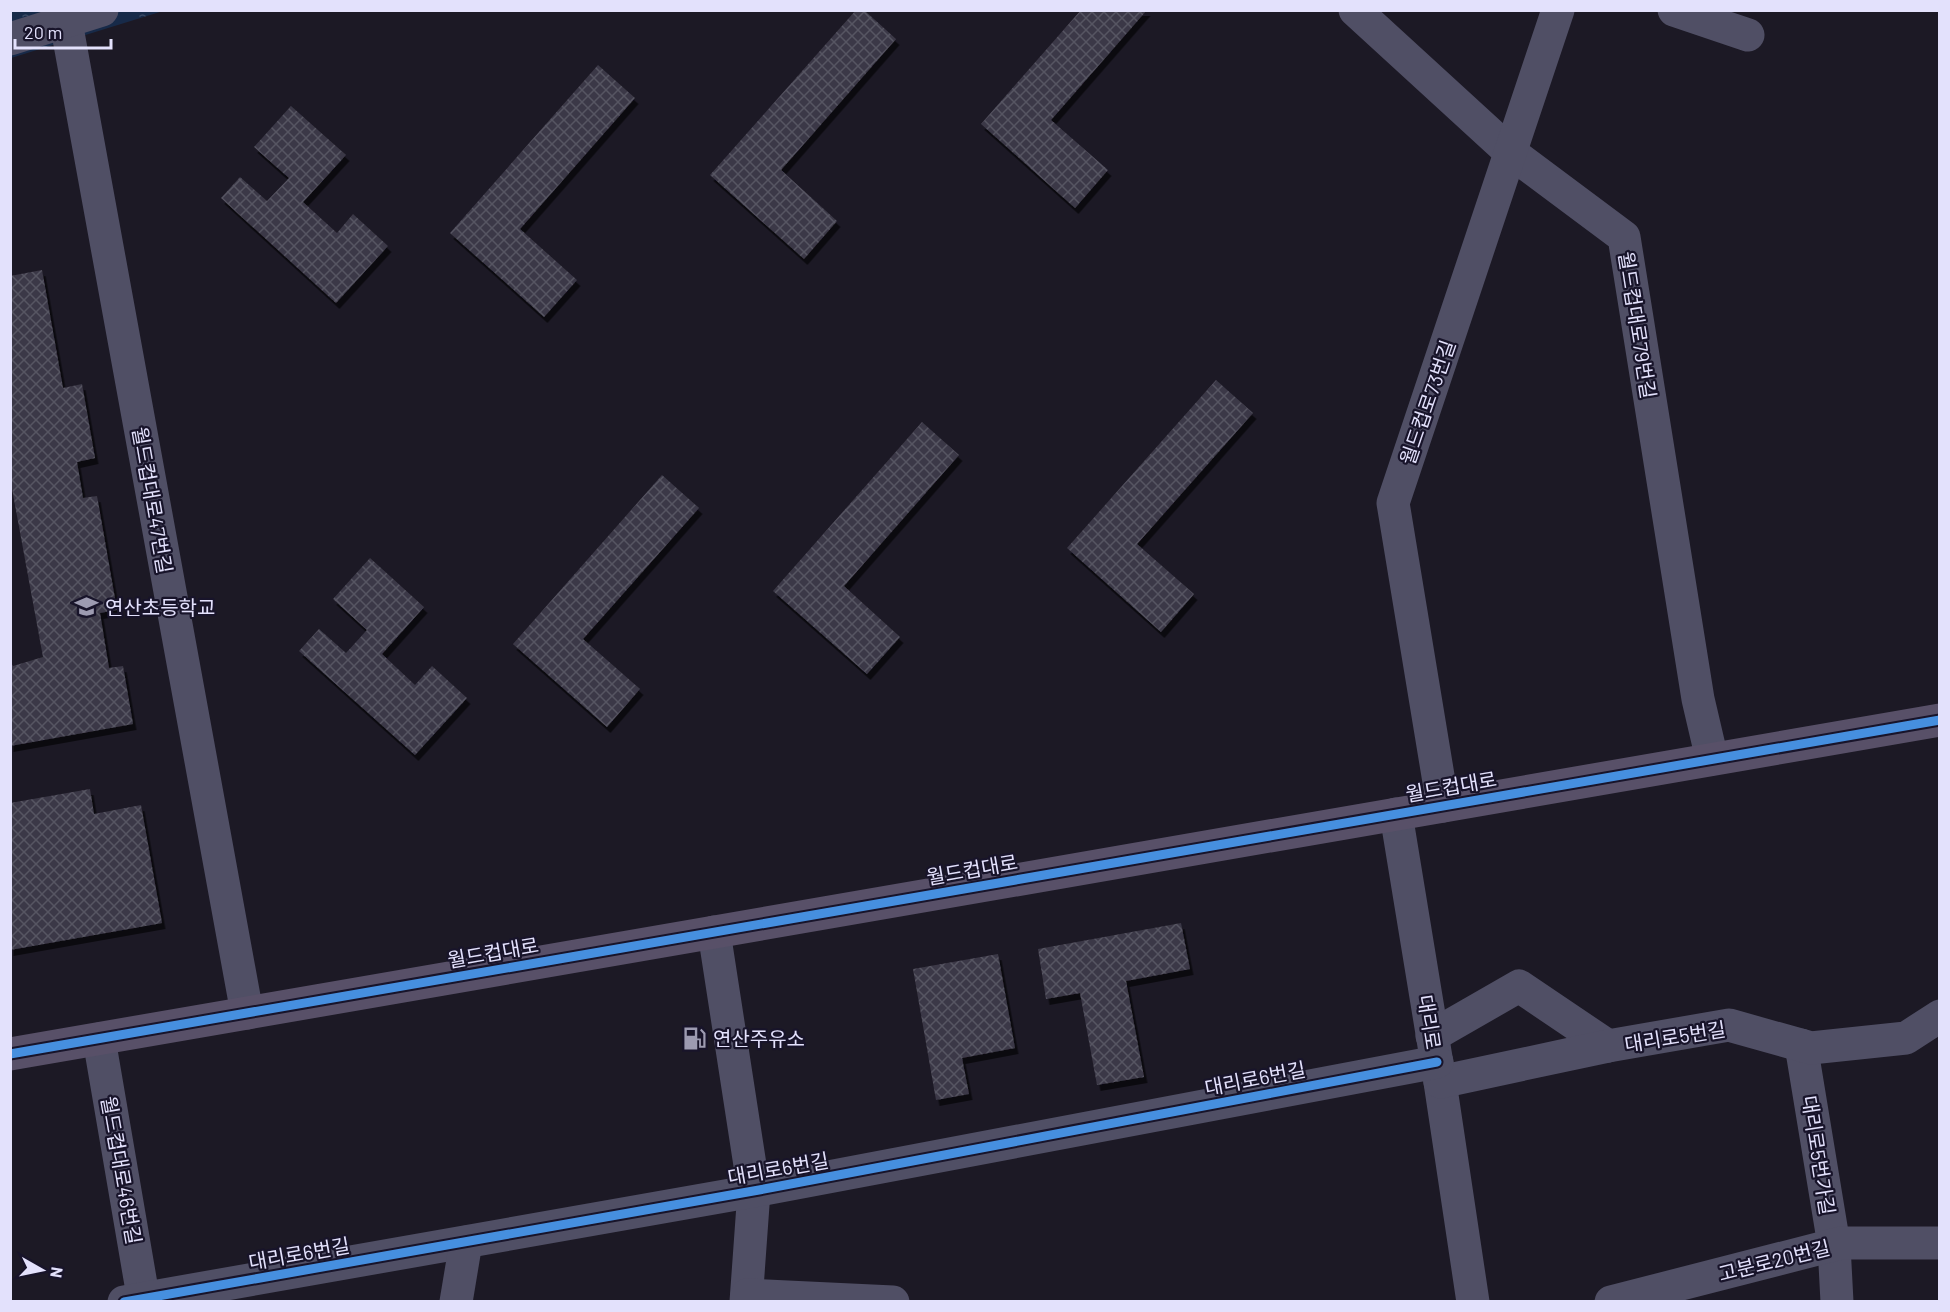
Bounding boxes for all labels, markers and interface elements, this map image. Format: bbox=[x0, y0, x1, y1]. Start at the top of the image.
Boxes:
scale bar bbox=[15, 12, 111, 50]
text: 20 m bbox=[24, 21, 62, 43]
street label: 월드컵대로79번길 bbox=[1615, 250, 1661, 400]
street label: 월드컵로73번길 bbox=[1394, 337, 1460, 467]
street label: 월드컵대로47번길 bbox=[128, 425, 178, 575]
school or university icon: 연산초등학교 bbox=[74, 594, 100, 620]
place label: 연산초등학교 bbox=[105, 595, 215, 619]
street label: 월드컵대로 bbox=[1404, 766, 1498, 806]
street label: 월드컵대로 bbox=[925, 849, 1019, 889]
street label: 월드컵대로 bbox=[446, 932, 540, 972]
street label: 대리로 bbox=[1414, 993, 1446, 1051]
street label: 대리로5번길 bbox=[1623, 1016, 1727, 1056]
fuel station icon: 연산주유소 bbox=[682, 1025, 708, 1051]
place label: 연산주유소 bbox=[713, 1026, 805, 1050]
street label: 대리로6번길 bbox=[1202, 1056, 1308, 1100]
street label: 월드컵대로46번길 bbox=[97, 1094, 147, 1246]
street label: 대리로5번가길 bbox=[1798, 1094, 1840, 1216]
street label: 대리로6번길 bbox=[726, 1147, 830, 1189]
street label: 대리로6번길 bbox=[247, 1232, 351, 1274]
street label: 고분로20번길 bbox=[1716, 1235, 1832, 1285]
north arrow bbox=[12, 1240, 72, 1300]
text: N bbox=[47, 1266, 68, 1279]

